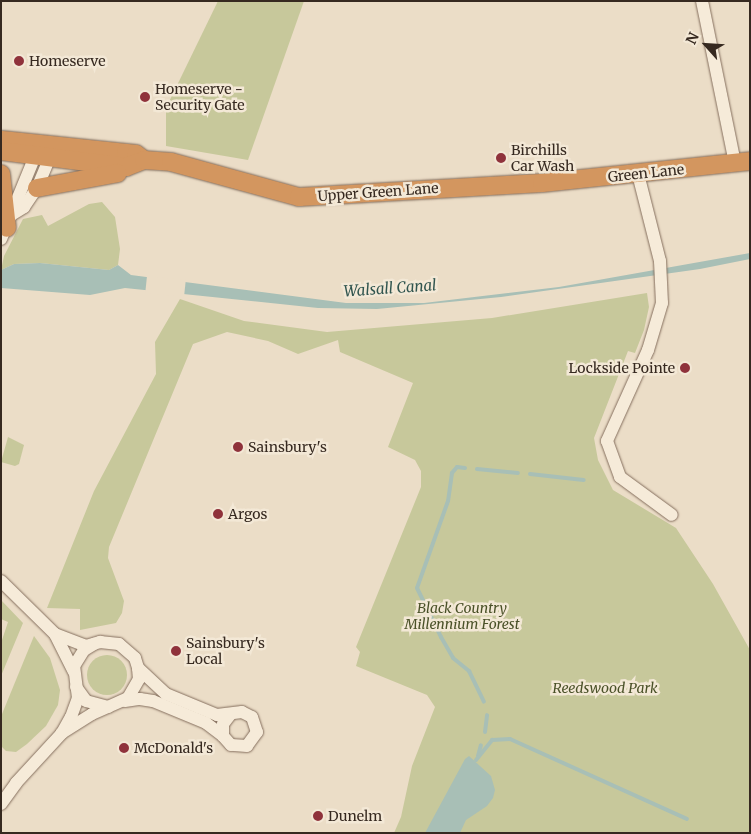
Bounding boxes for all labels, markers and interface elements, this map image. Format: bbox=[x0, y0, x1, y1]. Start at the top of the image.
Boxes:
north arrow bbox=[681, 20, 731, 70]
text: N bbox=[682, 30, 703, 47]
place label: Homeserve bbox=[29, 53, 105, 69]
marker: Homeserve bbox=[13, 55, 25, 67]
place label: Homeserve - Security Gate bbox=[155, 81, 245, 114]
marker: Homeserve - Security Gate bbox=[139, 91, 151, 103]
place label: Birchills Car Wash bbox=[511, 142, 574, 174]
marker: Birchills Car Wash bbox=[495, 152, 507, 164]
street label: Green Lane bbox=[607, 161, 685, 185]
street label: Upper Green Lane bbox=[317, 179, 439, 205]
water label: Walsall Canal bbox=[343, 276, 437, 300]
place label: Lockside Pointe bbox=[569, 360, 675, 376]
marker: Lockside Pointe bbox=[679, 362, 691, 374]
place label: Sainsbury's bbox=[248, 439, 327, 455]
marker: Sainsbury's bbox=[232, 441, 244, 453]
place label: Argos bbox=[228, 506, 267, 522]
marker: Argos bbox=[212, 508, 224, 520]
park label: Black Country Millennium Forest bbox=[404, 600, 520, 632]
place label: Sainsbury's Local bbox=[186, 635, 265, 668]
marker: Sainsbury's Local bbox=[170, 645, 182, 657]
park label: Reedswood Park bbox=[552, 680, 658, 696]
place label: McDonald's bbox=[134, 740, 213, 756]
marker: McDonald's bbox=[118, 742, 130, 754]
place label: Dunelm bbox=[328, 808, 382, 824]
marker: Dunelm bbox=[312, 810, 324, 822]

